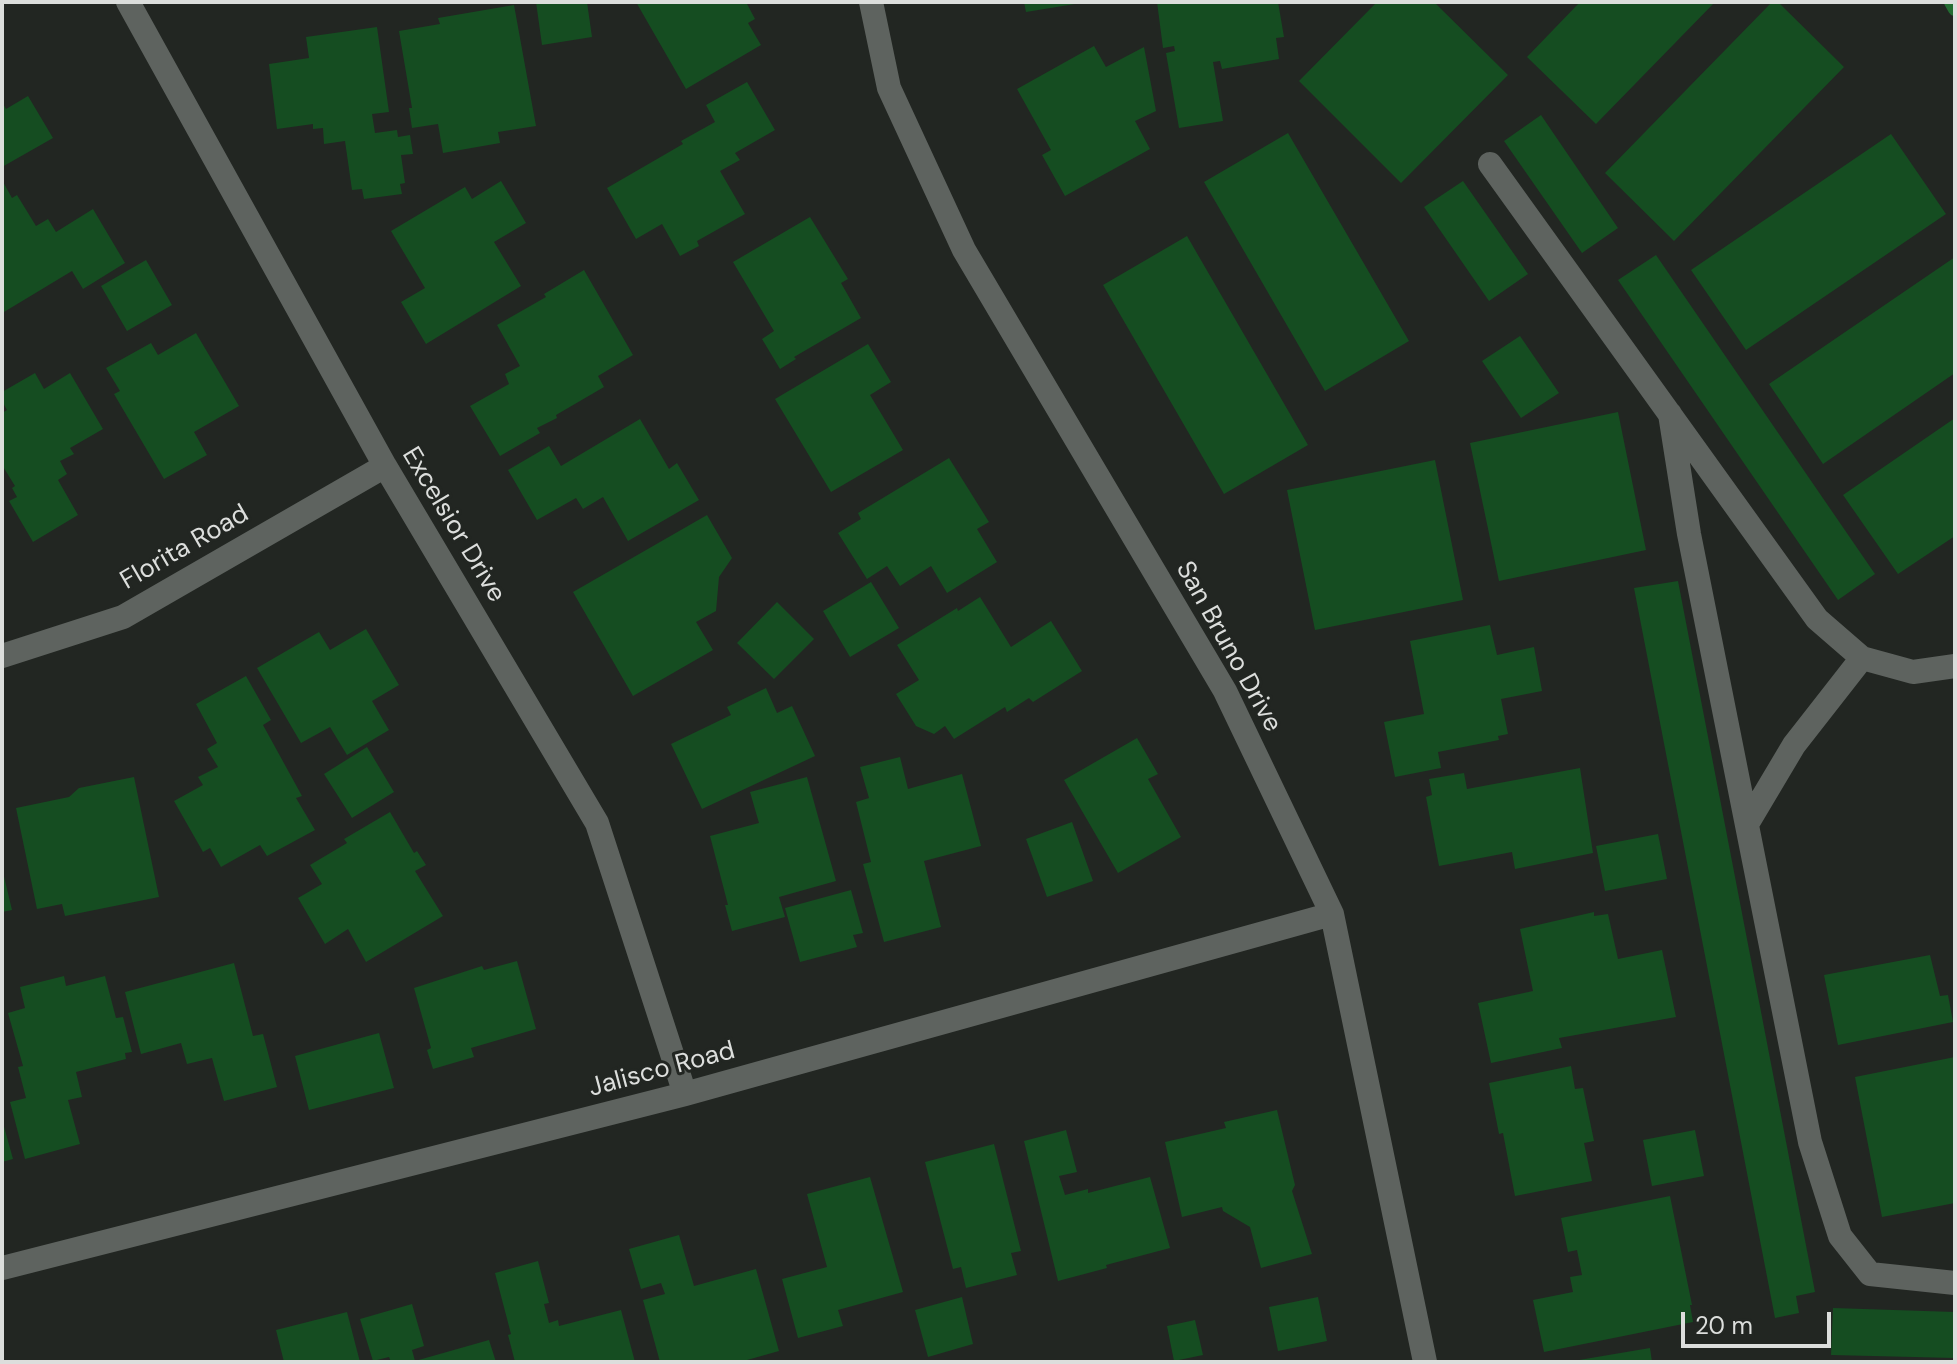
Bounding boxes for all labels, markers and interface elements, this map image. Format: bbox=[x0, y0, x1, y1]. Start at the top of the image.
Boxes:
street label: Excelsior Drive bbox=[394, 442, 512, 608]
street label: Florita Road bbox=[115, 499, 255, 597]
street label: San Bruno Drive bbox=[1168, 556, 1288, 738]
street label: Jalisco Road bbox=[586, 1036, 738, 1104]
scale bar bbox=[1685, 1296, 1835, 1346]
text: 20 m bbox=[1695, 1310, 1753, 1341]

